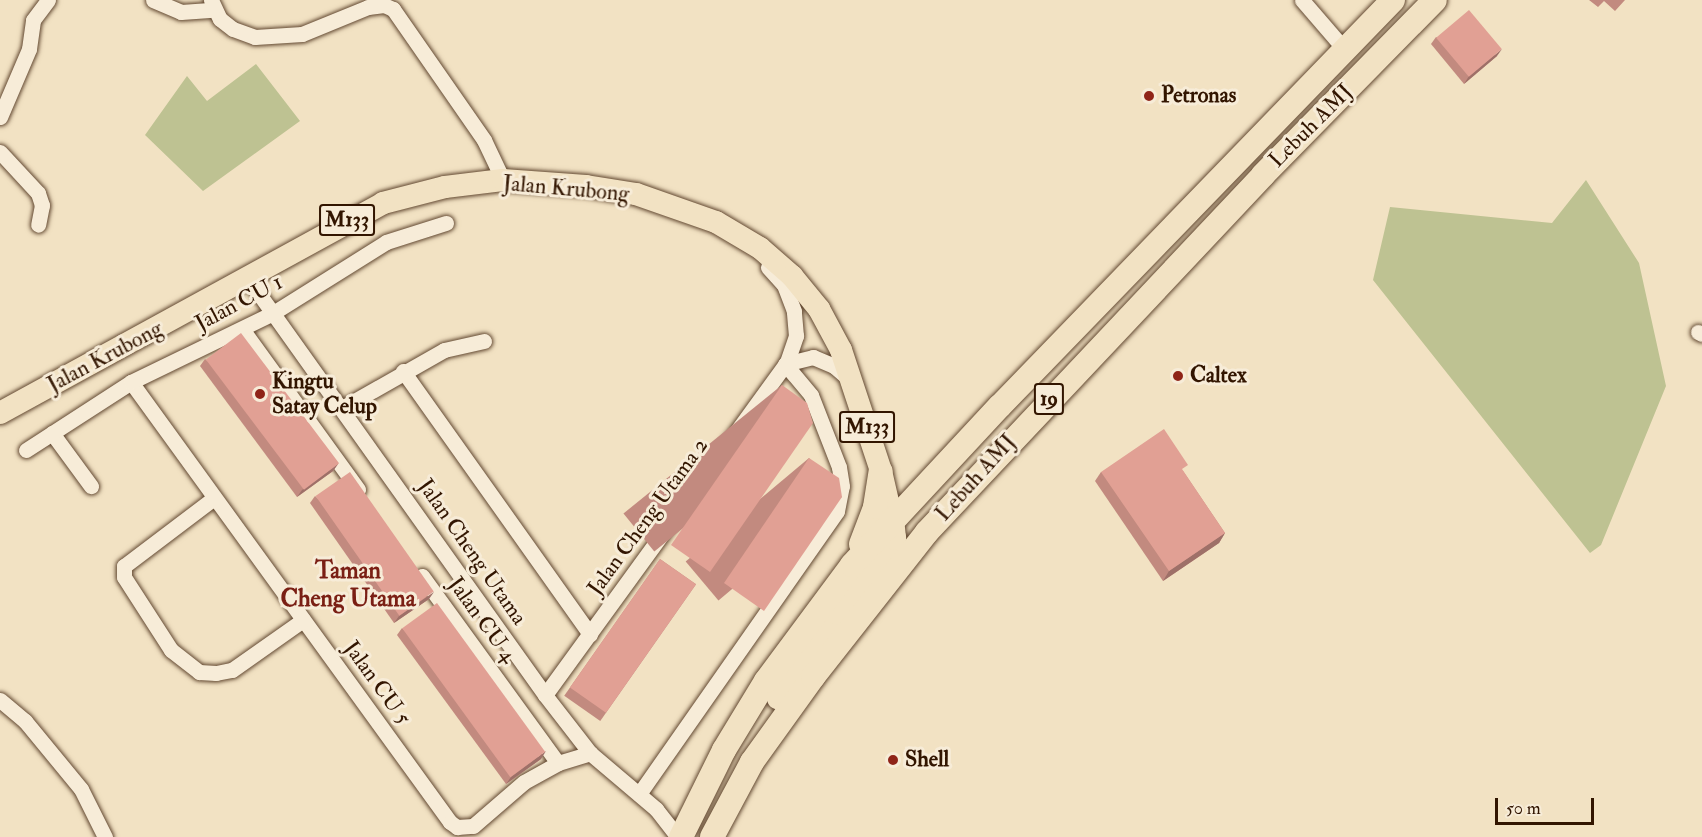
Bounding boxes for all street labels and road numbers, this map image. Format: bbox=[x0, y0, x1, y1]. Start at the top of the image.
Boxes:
street label: Lebuh AMJ bbox=[1264, 79, 1358, 173]
street label: Jalan Krubong bbox=[502, 170, 630, 208]
road number: M133 bbox=[318, 202, 376, 238]
street label: Jalan CU 1 bbox=[191, 269, 287, 337]
street label: Jalan Krubong bbox=[43, 316, 167, 398]
road number: 19 bbox=[1032, 381, 1066, 417]
road number: M133 bbox=[838, 409, 896, 445]
street label: Lebuh AMJ bbox=[930, 429, 1022, 527]
street label: Jalan Cheng Utama 2 bbox=[582, 433, 714, 601]
street label: Jalan Cheng Utama bbox=[412, 474, 532, 630]
street label: Jalan CU 4 bbox=[442, 572, 522, 668]
street label: Jalan CU 5 bbox=[338, 636, 416, 730]

